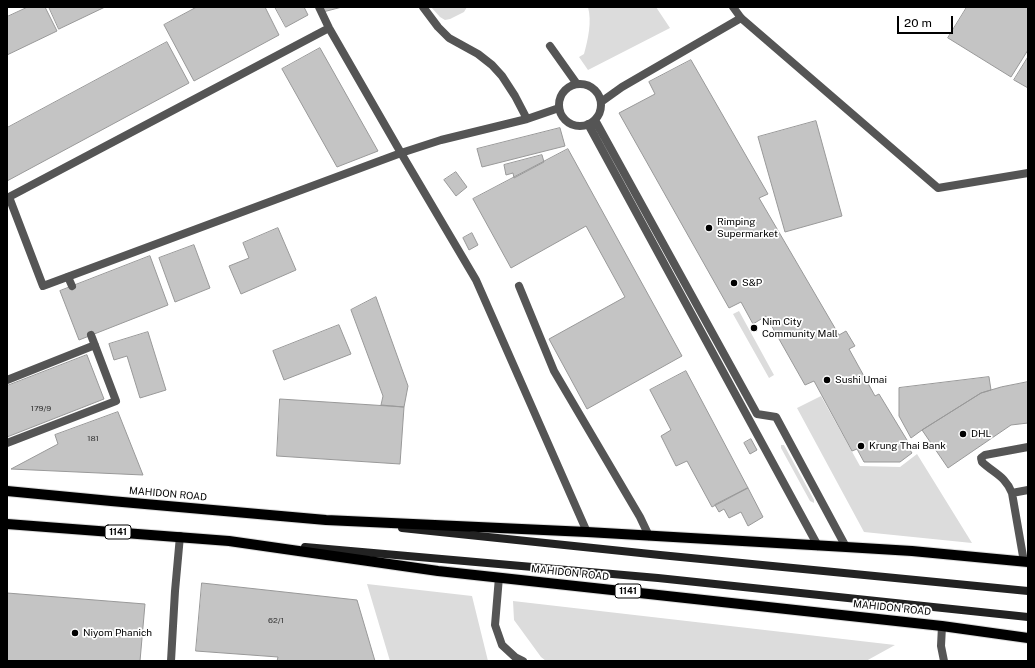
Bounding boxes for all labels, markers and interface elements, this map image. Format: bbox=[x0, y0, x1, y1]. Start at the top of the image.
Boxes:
scale bar bbox=[899, 8, 955, 34]
text: 20 m bbox=[904, 16, 932, 30]
place label: Rimping Supermarket bbox=[717, 216, 778, 240]
marker: Rimping Supermarket bbox=[704, 223, 714, 233]
place label: S&P bbox=[742, 277, 762, 289]
marker: S&P bbox=[729, 278, 739, 288]
place label: Nim City Community Mall bbox=[762, 316, 838, 340]
marker: Nim City Community Mall bbox=[749, 323, 759, 333]
place label: Sushi Umai bbox=[835, 374, 887, 386]
marker: Sushi Umai bbox=[822, 375, 832, 385]
house number: 179/9 bbox=[31, 404, 51, 414]
place label: DHL bbox=[971, 428, 991, 440]
marker: DHL bbox=[958, 429, 968, 439]
house number: 181 bbox=[87, 434, 99, 444]
place label: Krung Thai Bank bbox=[869, 440, 946, 452]
marker: Krung Thai Bank bbox=[856, 441, 866, 451]
street label: MAHIDON ROAD bbox=[128, 485, 208, 503]
road number: 1141 bbox=[105, 525, 131, 539]
street label: MAHIDON ROAD bbox=[530, 563, 610, 583]
road number: 1141 bbox=[615, 584, 641, 598]
street label: MAHIDON ROAD bbox=[852, 598, 932, 618]
house number: 62/1 bbox=[268, 616, 284, 626]
place label: Niyom Phanich bbox=[83, 627, 152, 639]
marker: Niyom Phanich bbox=[70, 628, 80, 638]

